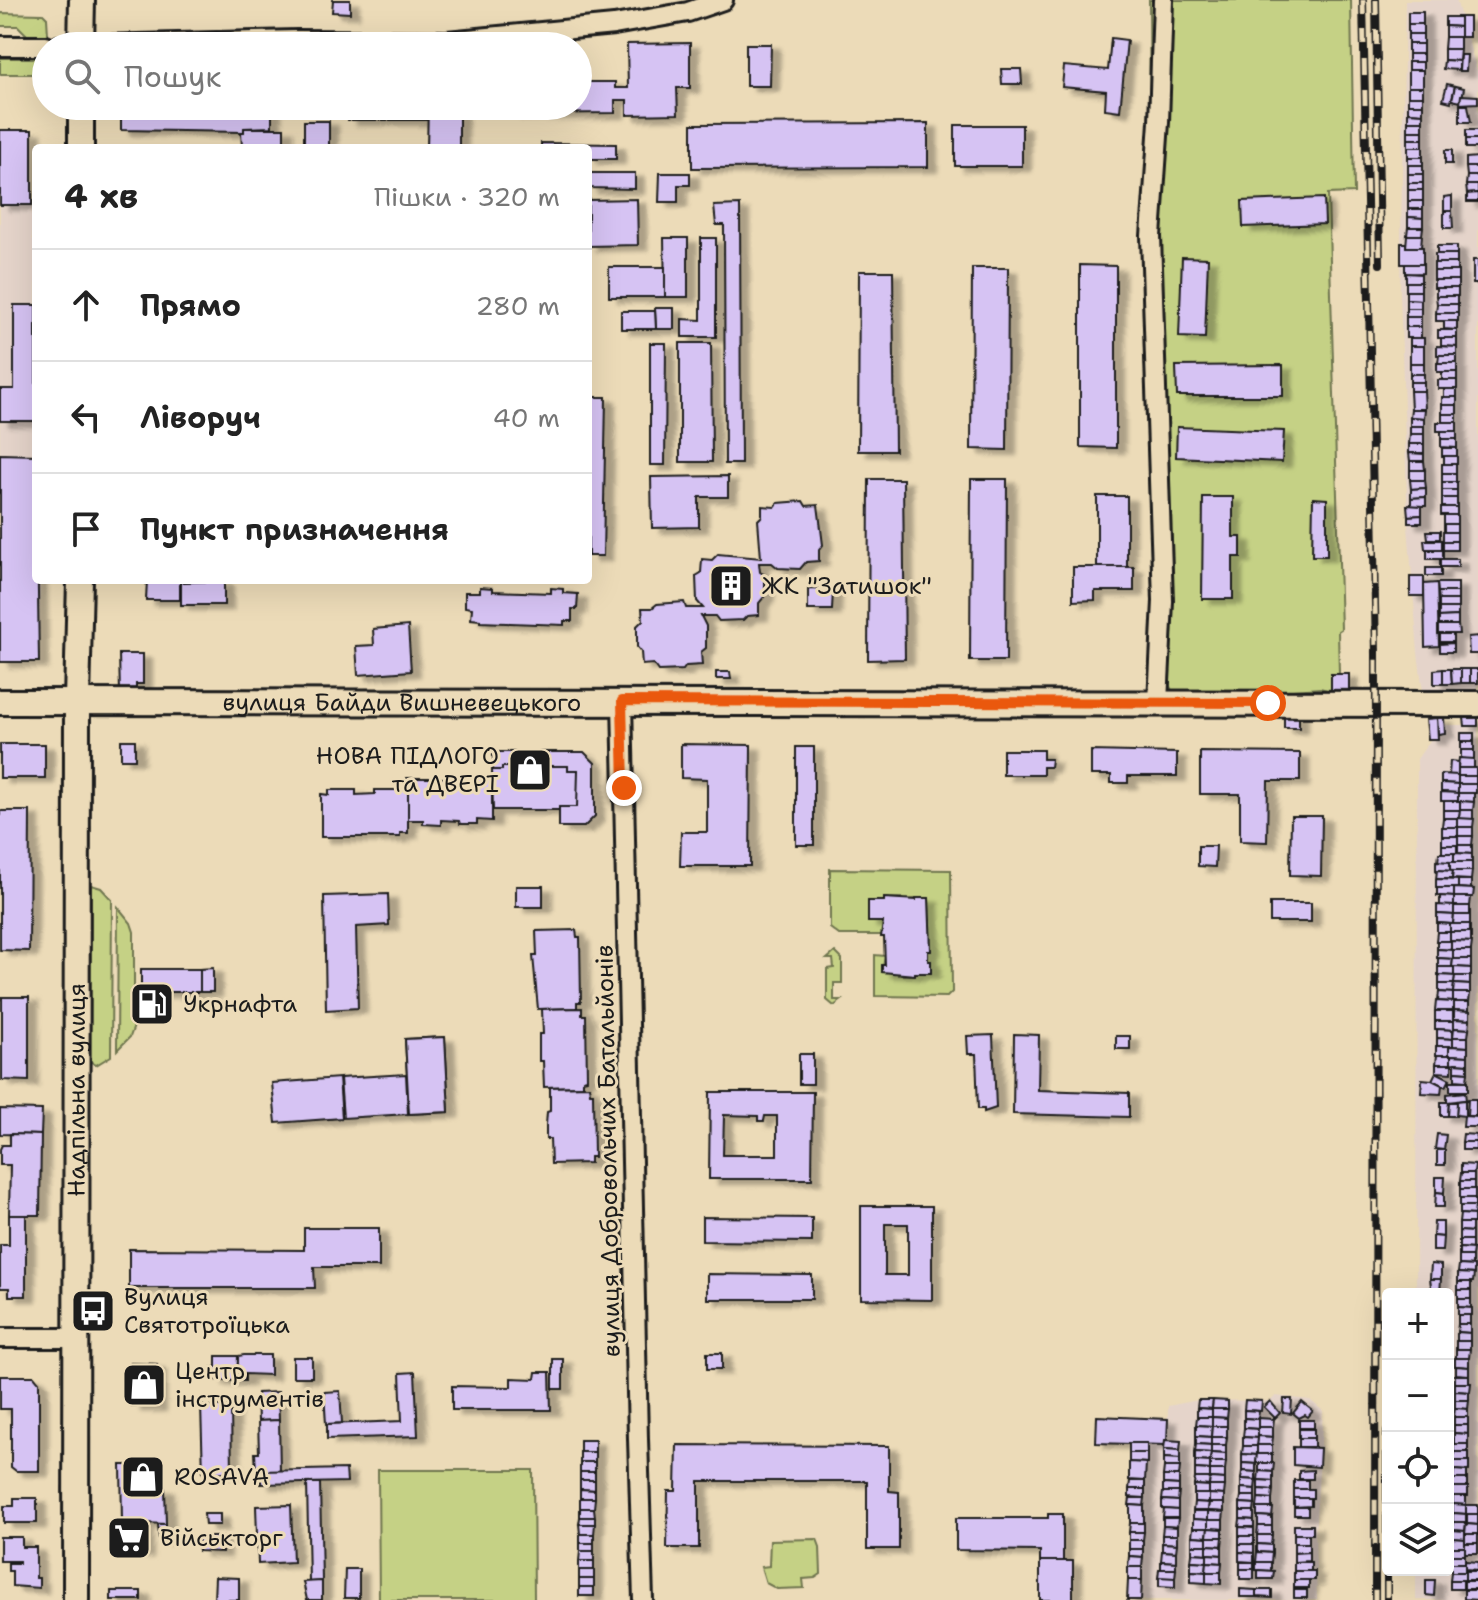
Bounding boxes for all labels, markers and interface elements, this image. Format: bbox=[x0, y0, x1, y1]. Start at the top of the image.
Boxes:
search box bbox=[32, 32, 592, 120]
icon: search bbox=[60, 54, 104, 98]
text: Пошук bbox=[124, 56, 221, 97]
text: 4 хв bbox=[64, 173, 138, 219]
text: Пішки · 320 m bbox=[374, 179, 560, 214]
icon: ahead bbox=[64, 283, 108, 327]
text: Прямо bbox=[140, 285, 241, 326]
text: 280 m bbox=[475, 288, 560, 323]
icon: left bbox=[64, 395, 108, 439]
text: Ліворуч bbox=[140, 397, 261, 438]
text: 40 m bbox=[493, 400, 560, 435]
icon: arrive bbox=[64, 507, 108, 551]
text: Пункт призначення bbox=[140, 509, 449, 550]
building icon: ЖК "Затишок" bbox=[707, 562, 755, 610]
place label: ЖК "Затишок" bbox=[762, 570, 932, 602]
route start bbox=[1250, 685, 1286, 721]
street label: вулиця Байди Вишневецького bbox=[223, 686, 581, 719]
place label: НОВА ПІДЛОГО та ДВЕРІ bbox=[316, 740, 499, 800]
shop icon: НОВА ПІДЛОГО та ДВЕРІ bbox=[506, 746, 554, 794]
route end bbox=[606, 770, 642, 806]
street label: вулиця Добровольчих Батальйонів bbox=[588, 945, 628, 1357]
fuel station icon: Укрнафта bbox=[128, 980, 176, 1028]
street label: Надпільна вулиця bbox=[60, 983, 93, 1197]
place label: Укрнафта bbox=[183, 988, 297, 1020]
place label: Вулиця Святотроїцька bbox=[124, 1281, 290, 1341]
bus stop icon: Вулиця Святотроїцька bbox=[69, 1287, 117, 1335]
map controls bbox=[1382, 1288, 1454, 1576]
button: + bbox=[1382, 1288, 1454, 1360]
place label: Центр інструментів bbox=[175, 1355, 324, 1415]
button: − bbox=[1382, 1360, 1454, 1432]
shop icon: Центр інструментів bbox=[120, 1361, 168, 1409]
button: locate bbox=[1382, 1432, 1454, 1504]
shop icon: ROSAVA bbox=[119, 1453, 167, 1501]
place label: ROSAVA bbox=[174, 1461, 269, 1493]
button: layers bbox=[1382, 1504, 1454, 1576]
supermarket icon: Військторг bbox=[105, 1514, 153, 1562]
place label: Військторг bbox=[160, 1522, 283, 1554]

